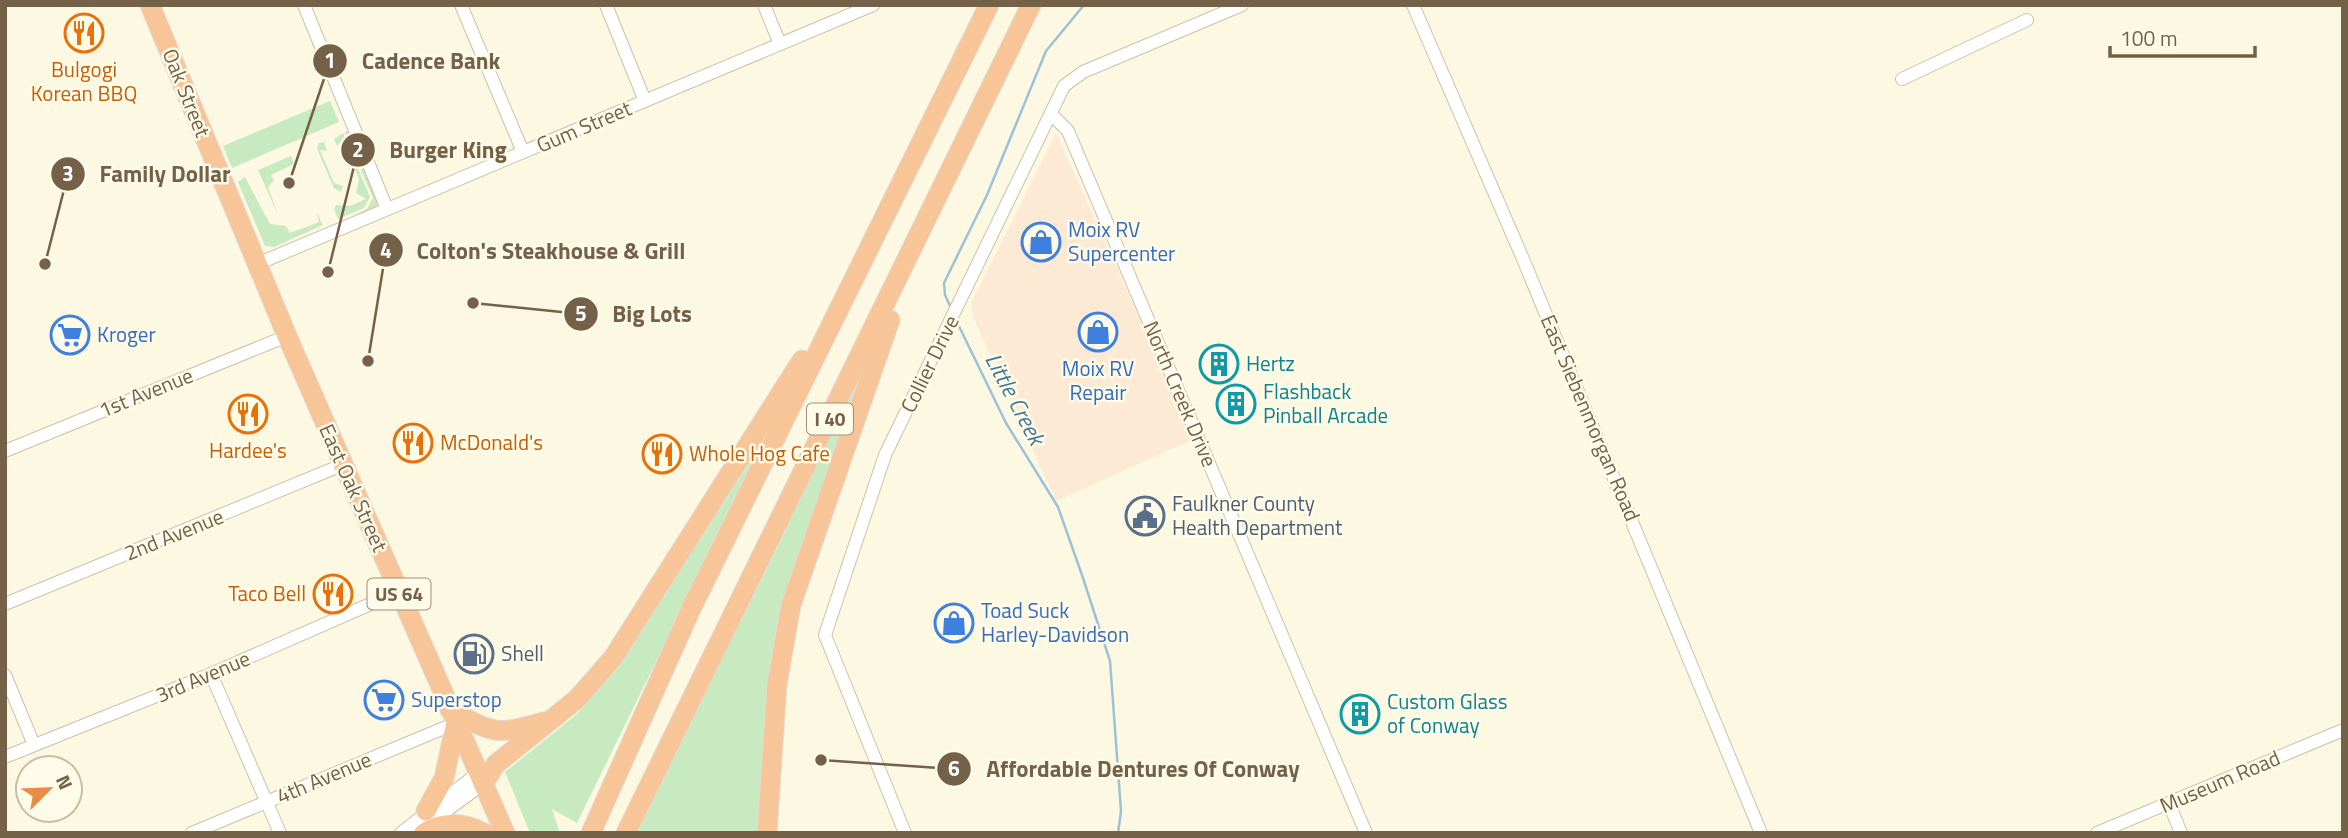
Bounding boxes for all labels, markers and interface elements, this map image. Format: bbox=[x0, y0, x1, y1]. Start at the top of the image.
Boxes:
restaurant icon: Bulgogi Korean BBQ bbox=[63, 12, 105, 54]
scale bar bbox=[2110, 14, 2255, 58]
text: 100 m bbox=[2120, 22, 2177, 54]
callout: Cadence Bank bbox=[312, 39, 514, 83]
street label: Oak Street bbox=[155, 43, 219, 142]
text: Cadence Bank bbox=[362, 43, 500, 78]
text: 1 bbox=[324, 44, 336, 76]
place label: Bulgogi Korean BBQ bbox=[31, 53, 137, 109]
street label: Gum Street bbox=[531, 91, 637, 160]
callout: Burger King bbox=[340, 128, 521, 172]
text: Burger King bbox=[389, 132, 507, 167]
text: 2 bbox=[352, 133, 364, 165]
callout: Family Dollar bbox=[51, 152, 245, 196]
text: Family Dollar bbox=[99, 156, 231, 191]
text: 3 bbox=[62, 157, 74, 189]
place label: Moix RV Supercenter bbox=[1068, 213, 1175, 269]
shop icon: Moix RV Supercenter bbox=[1020, 221, 1062, 263]
callout: Colton's Steakhouse & Grill bbox=[368, 228, 700, 272]
text: Colton's Steakhouse & Grill bbox=[417, 233, 685, 268]
text: 4 bbox=[380, 234, 392, 266]
callout: Big Lots bbox=[563, 292, 706, 336]
text: Big Lots bbox=[612, 296, 692, 331]
text: 5 bbox=[575, 297, 587, 329]
street label: Collier Drive bbox=[892, 309, 967, 418]
street label: East Siebenmorgan Road bbox=[1533, 309, 1649, 526]
shop icon: Moix RV Repair bbox=[1077, 311, 1119, 353]
supermarket icon: Kroger bbox=[49, 314, 91, 356]
street label: North Creek Drive bbox=[1136, 316, 1226, 472]
place label: Kroger bbox=[97, 318, 156, 350]
building icon: Hertz bbox=[1198, 343, 1240, 385]
water label: Little Creek bbox=[977, 346, 1056, 454]
place label: Hertz bbox=[1246, 347, 1295, 379]
place label: Moix RV Repair bbox=[1062, 352, 1134, 408]
street label: 1st Avenue bbox=[94, 359, 198, 425]
place label: Flashback Pinball Arcade bbox=[1263, 375, 1388, 431]
building icon: Flashback Pinball Arcade bbox=[1215, 383, 1257, 425]
restaurant icon: Hardee's bbox=[227, 393, 269, 435]
road number: I 40 bbox=[807, 404, 853, 434]
street label: East Oak Street bbox=[311, 418, 397, 557]
restaurant icon: McDonald's bbox=[392, 422, 434, 464]
place label: McDonald's bbox=[440, 426, 543, 458]
restaurant icon: Whole Hog Cafe bbox=[641, 433, 683, 475]
place label: Hardee's bbox=[209, 434, 287, 466]
place label: Whole Hog Cafe bbox=[689, 437, 830, 469]
place label: Faulkner County Health Department bbox=[1172, 487, 1343, 543]
public building icon: Faulkner County Health Department bbox=[1124, 495, 1166, 537]
street label: 2nd Avenue bbox=[119, 500, 228, 568]
restaurant icon: Taco Bell bbox=[312, 573, 354, 615]
place label: Taco Bell bbox=[228, 577, 306, 609]
road number: US 64 bbox=[368, 579, 430, 610]
place label: Toad Suck Harley-Davidson bbox=[981, 594, 1129, 650]
shop icon: Toad Suck Harley-Davidson bbox=[933, 602, 975, 644]
fuel station icon: Shell bbox=[453, 633, 495, 675]
place label: Shell bbox=[501, 637, 544, 669]
street label: 3rd Avenue bbox=[150, 642, 255, 710]
supermarket icon: Superstop bbox=[363, 679, 405, 721]
place label: Superstop bbox=[411, 683, 502, 715]
place label: Custom Glass of Conway bbox=[1387, 685, 1508, 741]
building icon: Custom Glass of Conway bbox=[1339, 693, 1381, 735]
street label: Museum Road bbox=[2154, 741, 2285, 821]
street label: 4th Avenue bbox=[271, 743, 376, 811]
callout: Affordable Dentures Of Conway bbox=[937, 747, 1313, 791]
text: Affordable Dentures Of Conway bbox=[986, 751, 1300, 786]
text: 6 bbox=[948, 752, 960, 784]
north arrow bbox=[14, 754, 84, 824]
text: N bbox=[49, 770, 81, 794]

